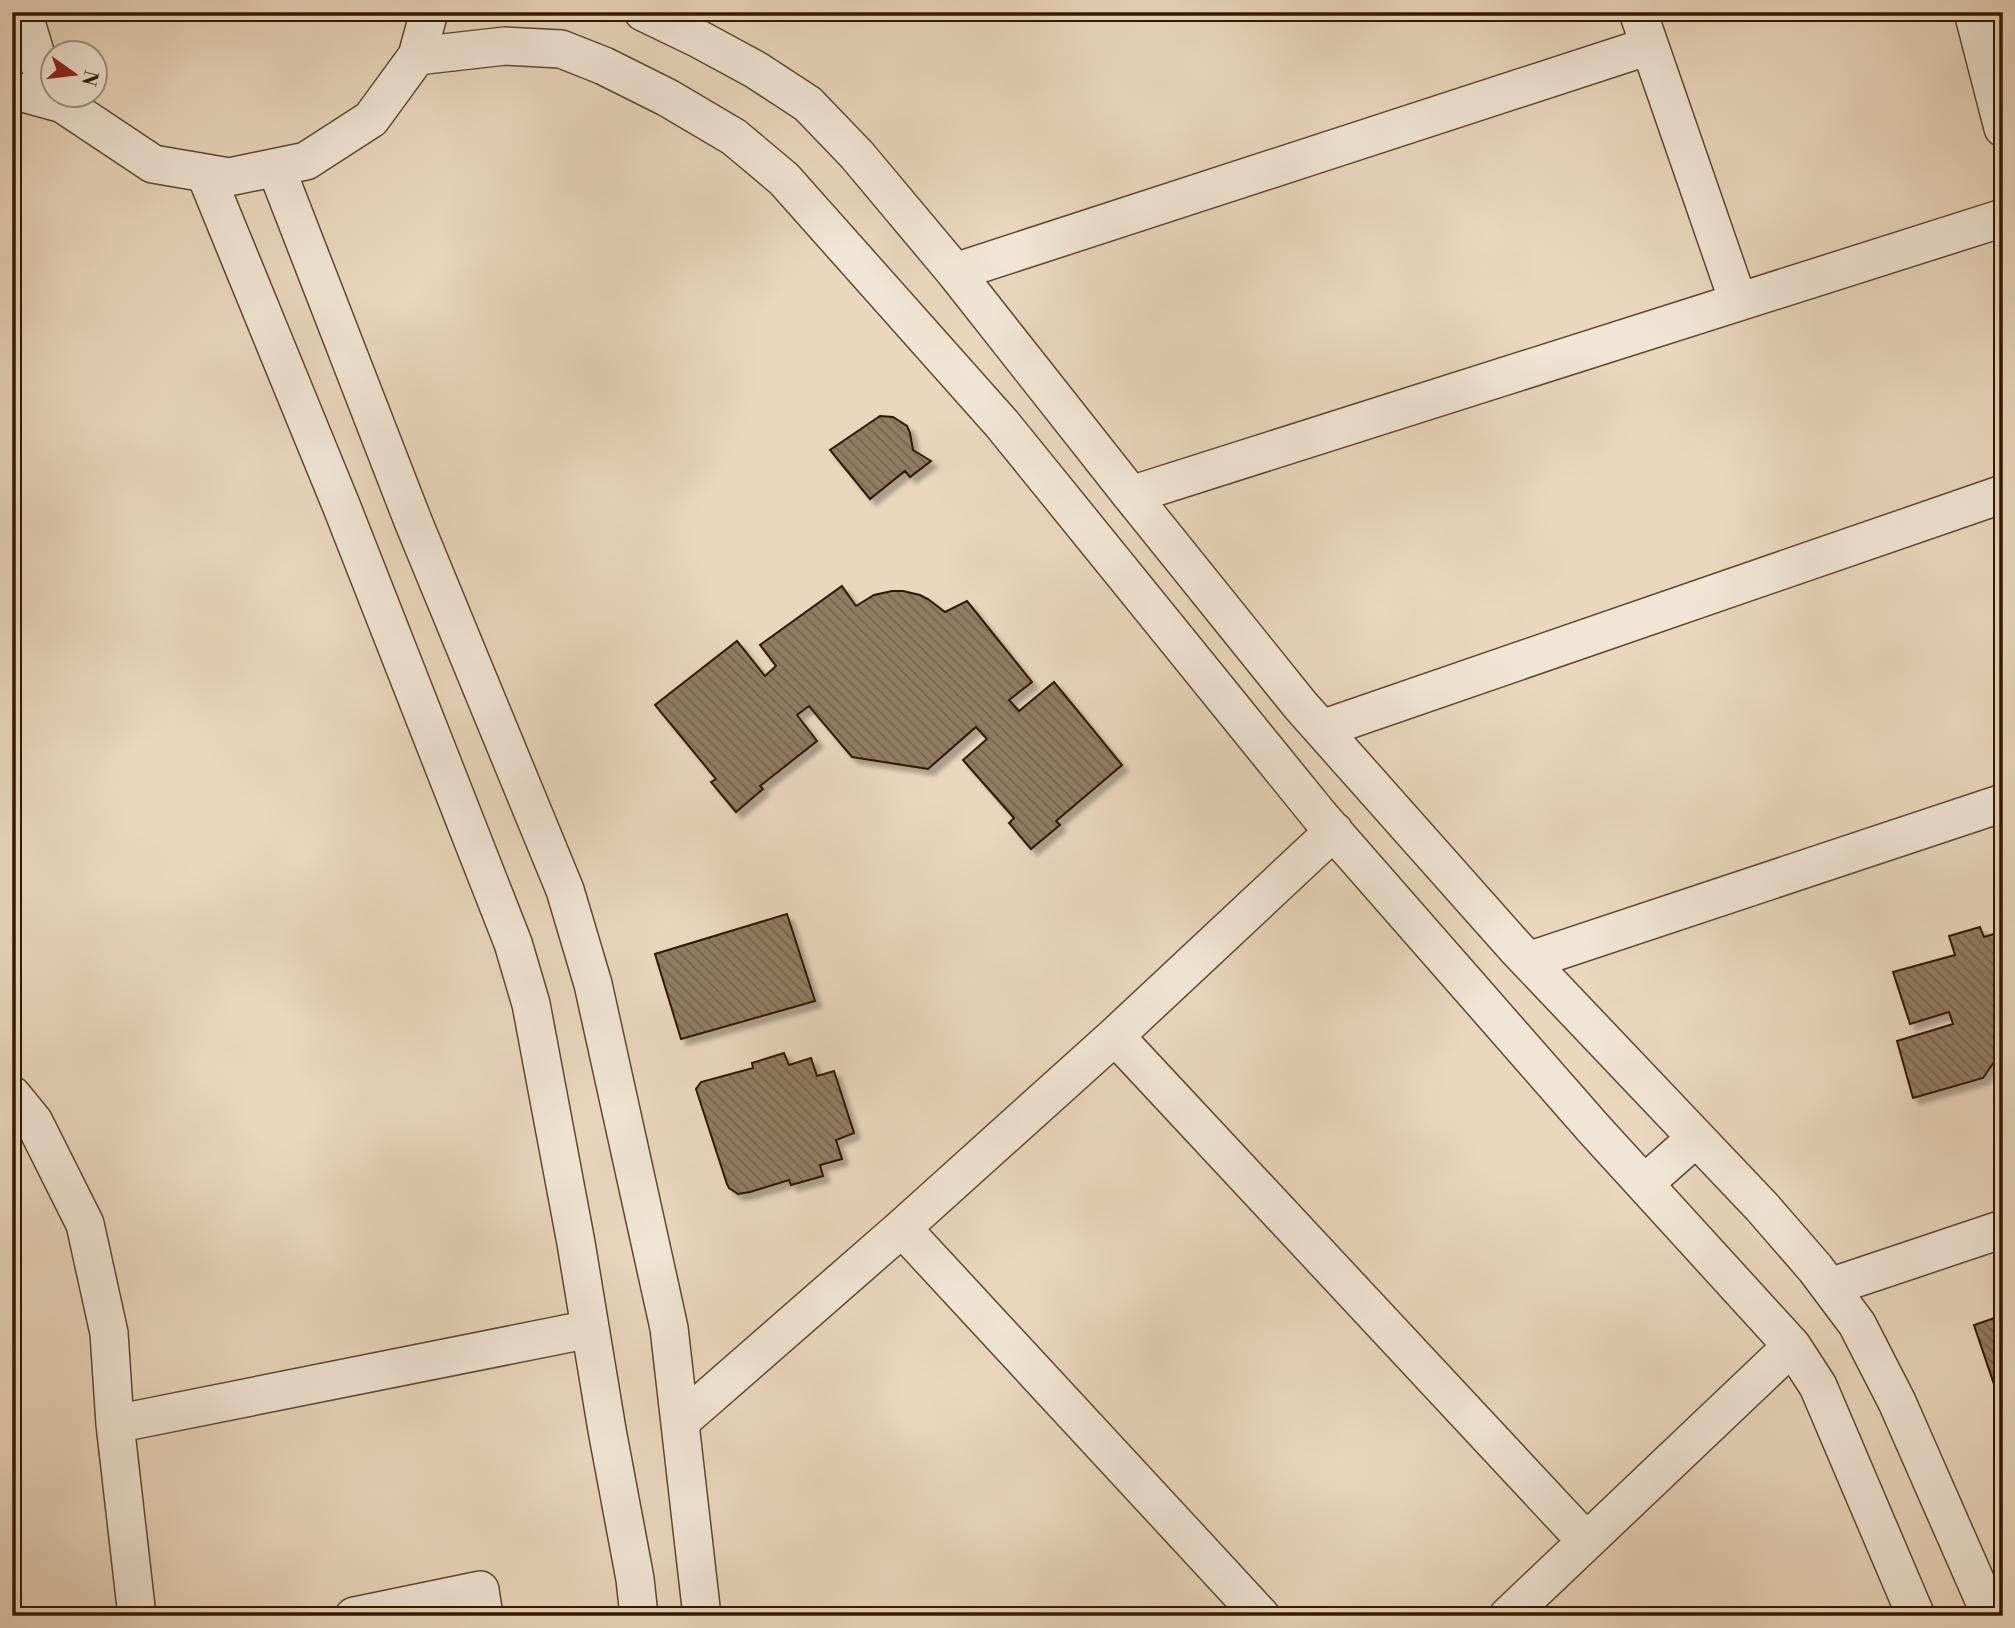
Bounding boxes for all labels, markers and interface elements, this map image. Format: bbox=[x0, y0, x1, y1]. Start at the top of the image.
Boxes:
north arrow bbox=[38, 38, 108, 108]
text: N bbox=[76, 68, 103, 88]

